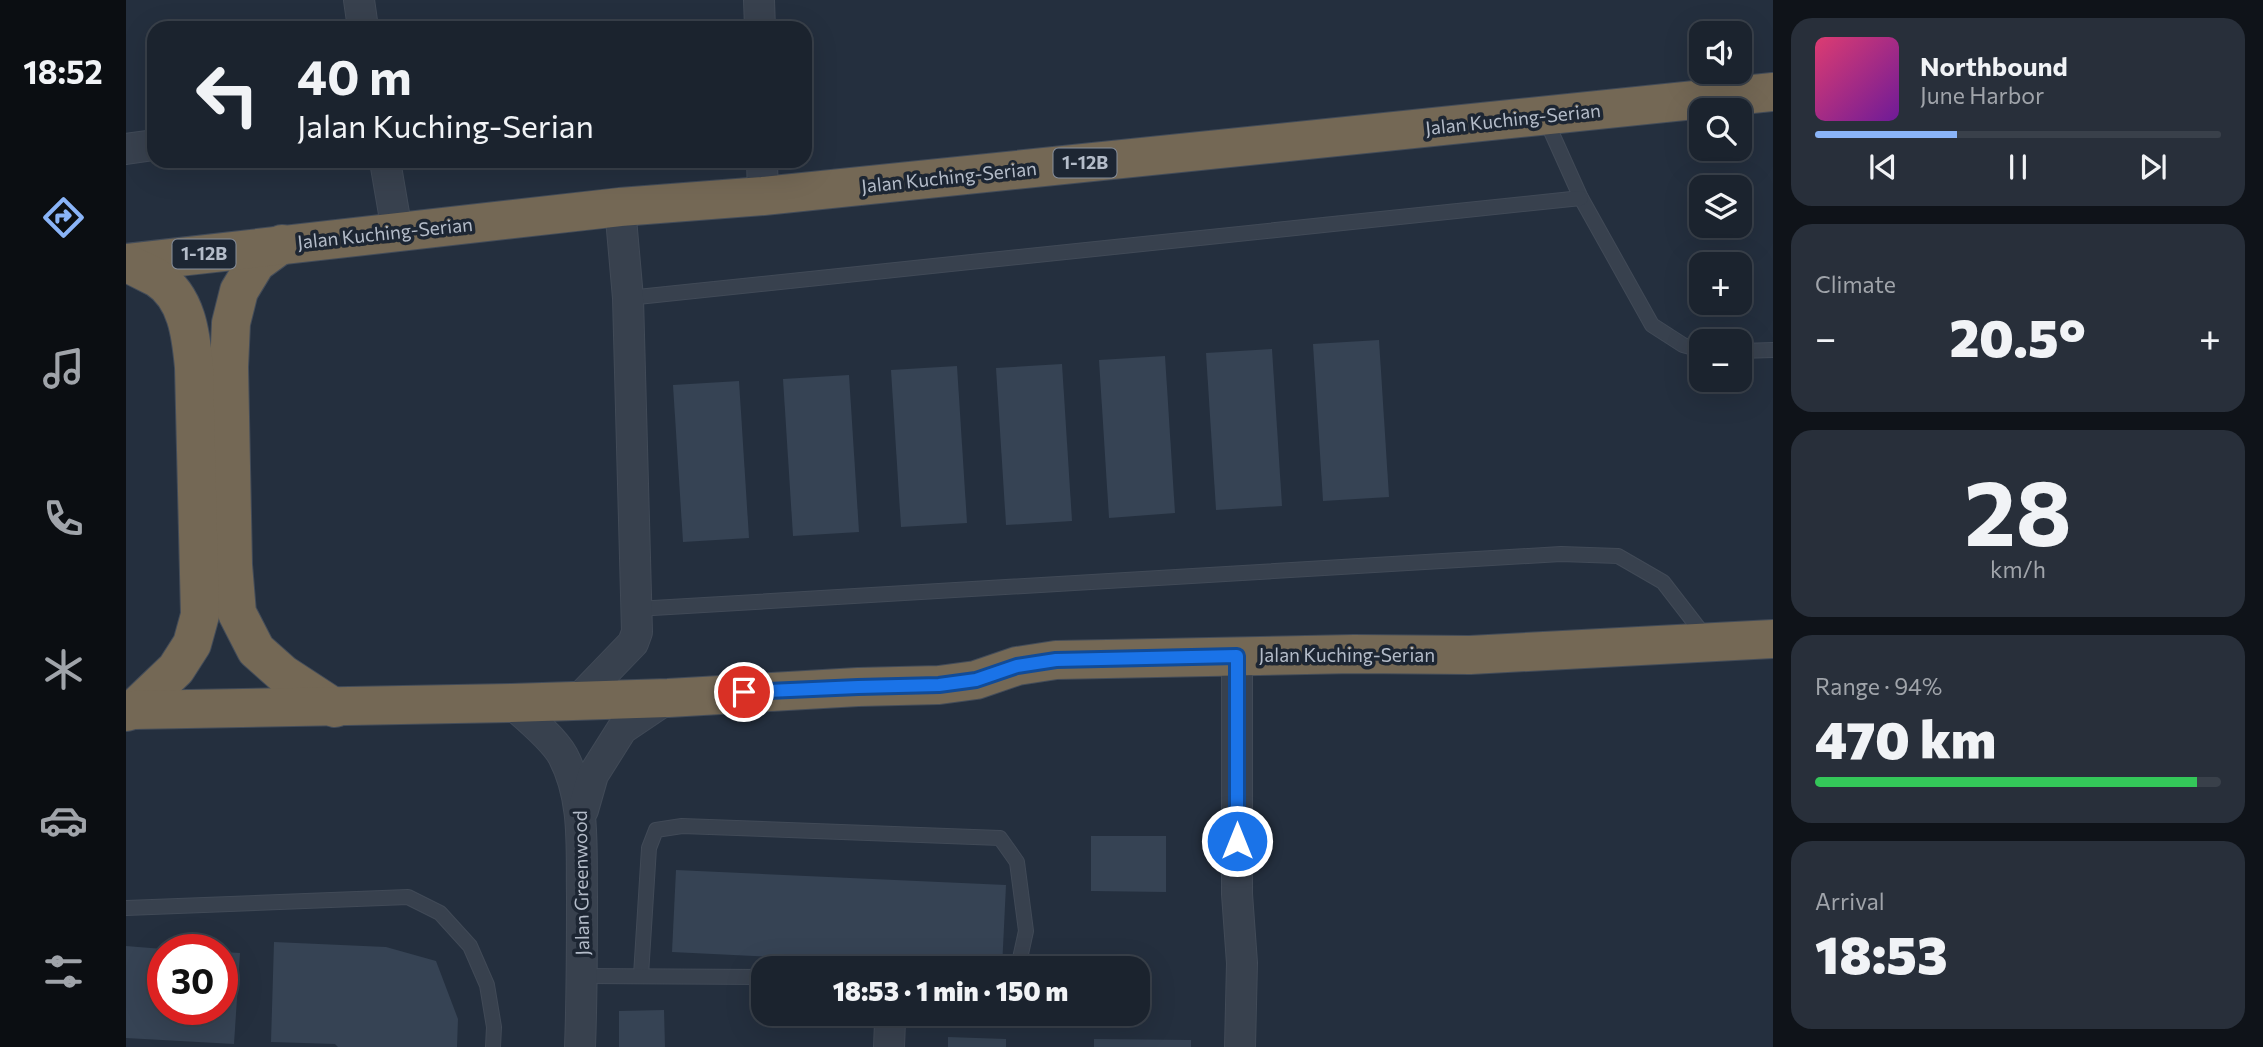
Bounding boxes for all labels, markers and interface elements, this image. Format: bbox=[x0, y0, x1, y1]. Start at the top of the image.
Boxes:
map controls bbox=[1689, 21, 1752, 392]
button: sound bbox=[1689, 21, 1752, 84]
text: 40 m bbox=[297, 45, 412, 105]
icon: left bbox=[182, 49, 273, 140]
text: Northbound bbox=[1920, 50, 2068, 81]
text: 18:52 bbox=[23, 51, 103, 91]
text: June Harbor bbox=[1920, 81, 2044, 109]
street label: Jalan Kuching-Serian bbox=[1424, 98, 1602, 139]
button: search bbox=[1689, 98, 1752, 161]
text: Jalan Kuching-Serian bbox=[297, 105, 594, 145]
road number: 1-12B bbox=[1054, 148, 1116, 178]
icon: previous bbox=[1864, 148, 1902, 186]
icon: pause bbox=[1999, 148, 2037, 186]
icon: next bbox=[2134, 148, 2172, 186]
street label: Jalan Kuching-Serian bbox=[860, 156, 1038, 197]
button: layers bbox=[1689, 175, 1752, 238]
icon: directions bbox=[39, 193, 88, 242]
street label: Jalan Kuching-Serian bbox=[296, 212, 474, 253]
road number: 1-12B bbox=[172, 240, 236, 268]
button: + bbox=[1689, 252, 1752, 315]
text: Climate bbox=[1815, 270, 1896, 298]
text: 20.5° bbox=[1949, 304, 2086, 368]
text: − bbox=[1815, 313, 1837, 360]
text: + bbox=[2199, 313, 2221, 360]
button: − bbox=[1689, 329, 1752, 392]
icon: music bbox=[39, 344, 88, 393]
text: 28 bbox=[1964, 453, 2072, 565]
icon: phone bbox=[39, 494, 88, 543]
text: km/h bbox=[1990, 555, 2046, 583]
street label: Jalan Kuching-Serian bbox=[1259, 643, 1435, 666]
icon: climate bbox=[39, 645, 88, 694]
pin bbox=[714, 662, 774, 722]
text: Range · 94% bbox=[1815, 672, 1942, 700]
icon: arrive bbox=[725, 673, 763, 711]
text: 470 km bbox=[1815, 706, 1996, 770]
icon: car bbox=[39, 796, 88, 845]
position arrow bbox=[1200, 804, 1274, 878]
street label: Jalan Greenwood bbox=[568, 810, 593, 956]
text: Arrival bbox=[1815, 887, 1885, 915]
text: 18:53 bbox=[1815, 921, 1948, 985]
speed limit sign: 30 bbox=[147, 934, 238, 1025]
icon: filters bbox=[39, 947, 88, 996]
text: 18:53 · 1 min · 150 m bbox=[833, 975, 1068, 1006]

